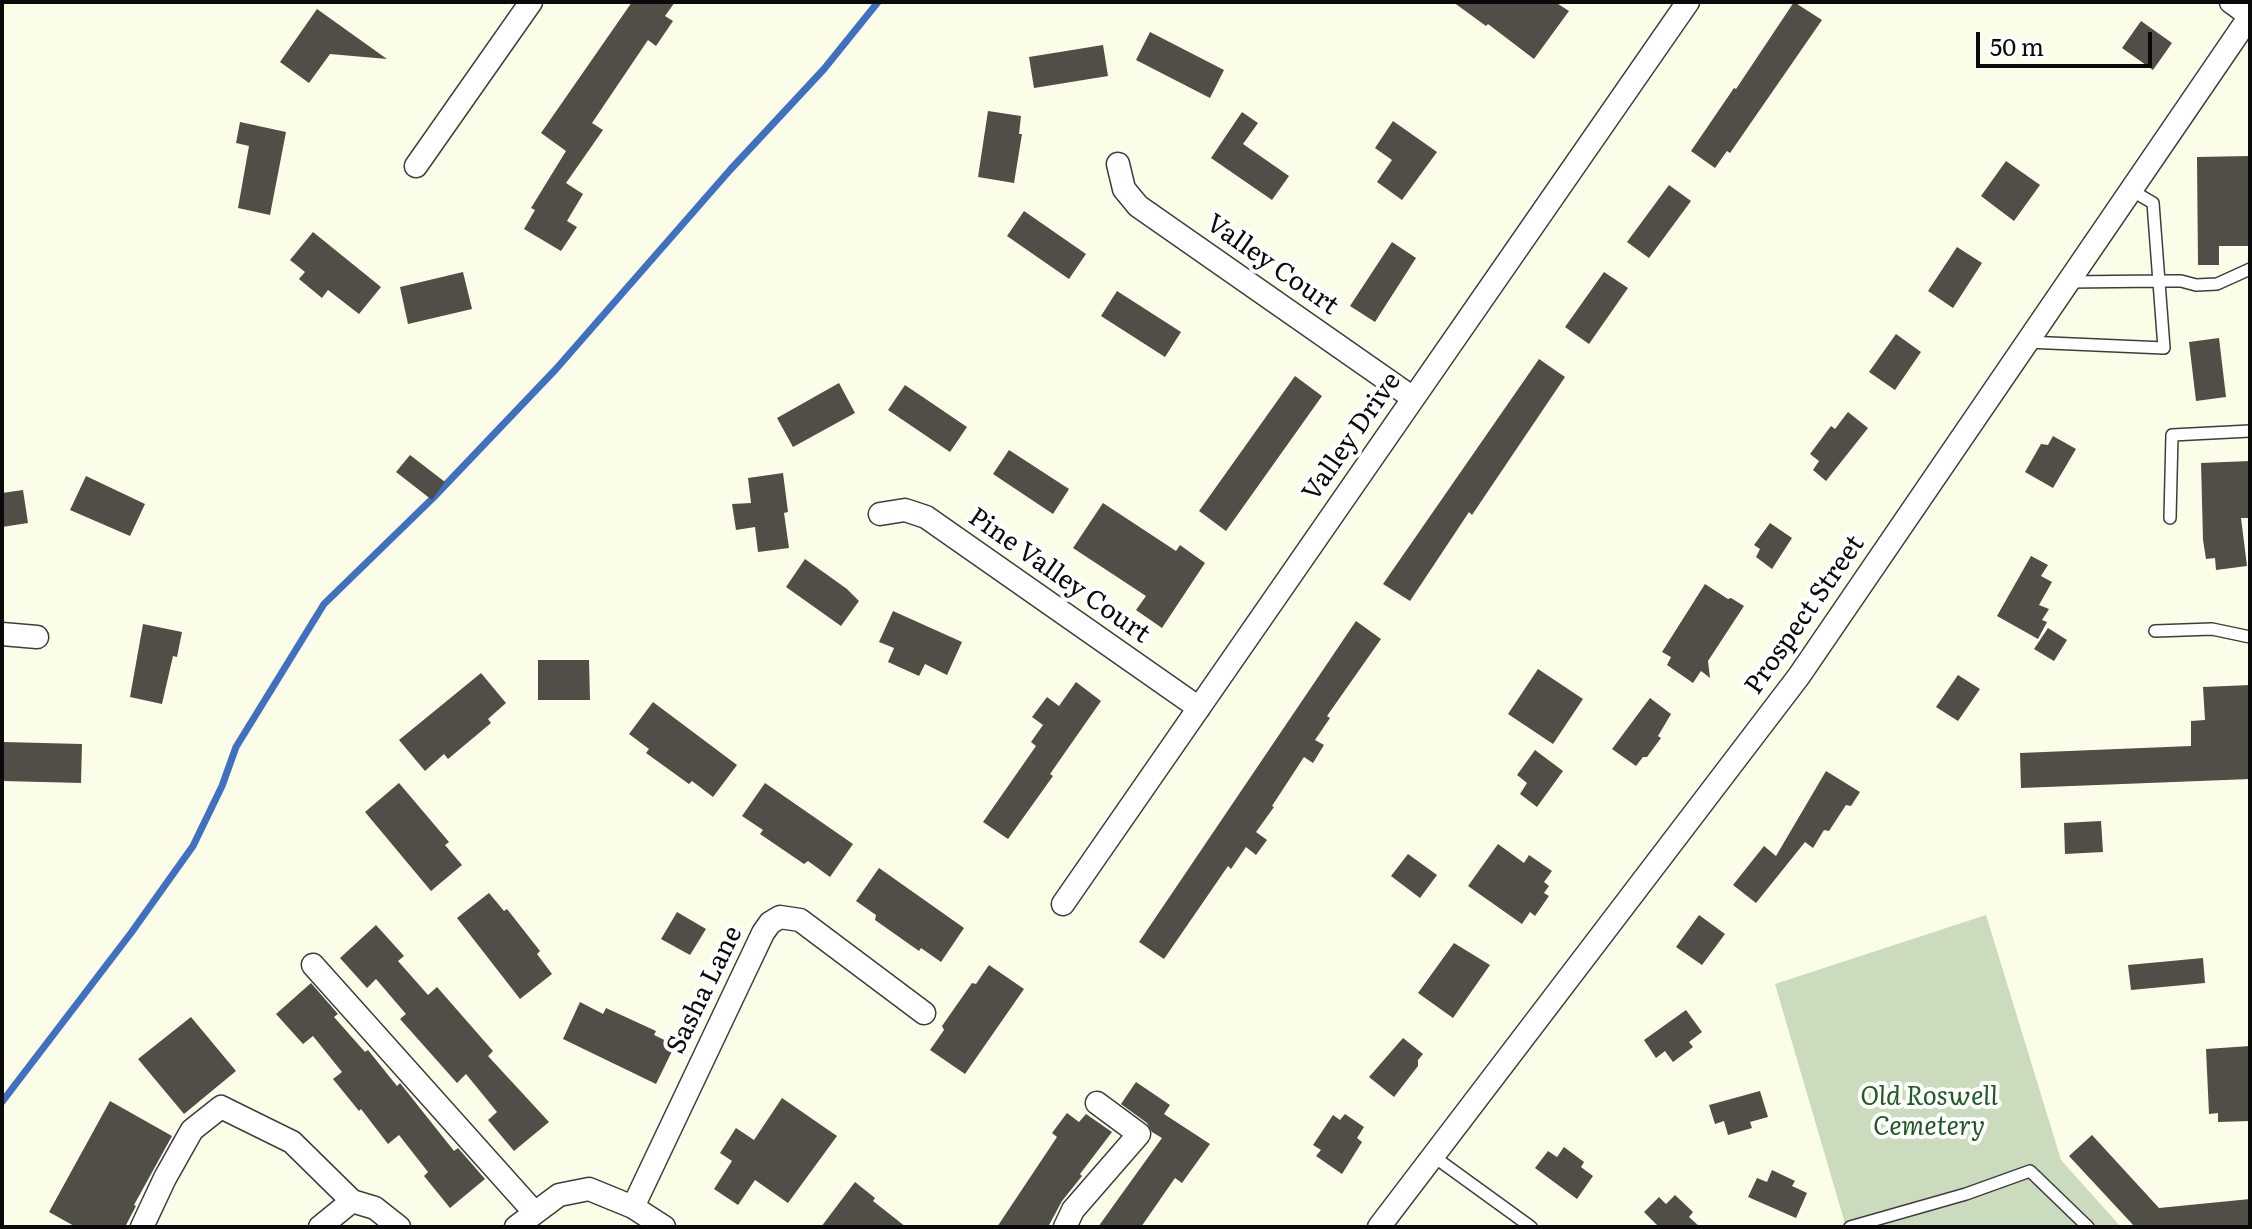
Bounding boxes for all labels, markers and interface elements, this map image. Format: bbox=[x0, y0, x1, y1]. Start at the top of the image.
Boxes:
scale bar bbox=[1980, 16, 2156, 66]
text: 50 m bbox=[1990, 28, 2044, 63]
street label: Valley Court bbox=[1200, 208, 1344, 322]
street label: Valley Drive bbox=[1296, 367, 1408, 507]
street label: Pine Valley Court bbox=[962, 502, 1156, 650]
street label: Prospect Street bbox=[1739, 530, 1871, 700]
street label: Sasha Lane bbox=[661, 921, 749, 1059]
park label: Old Roswell Cemetery bbox=[1860, 1081, 1998, 1142]

